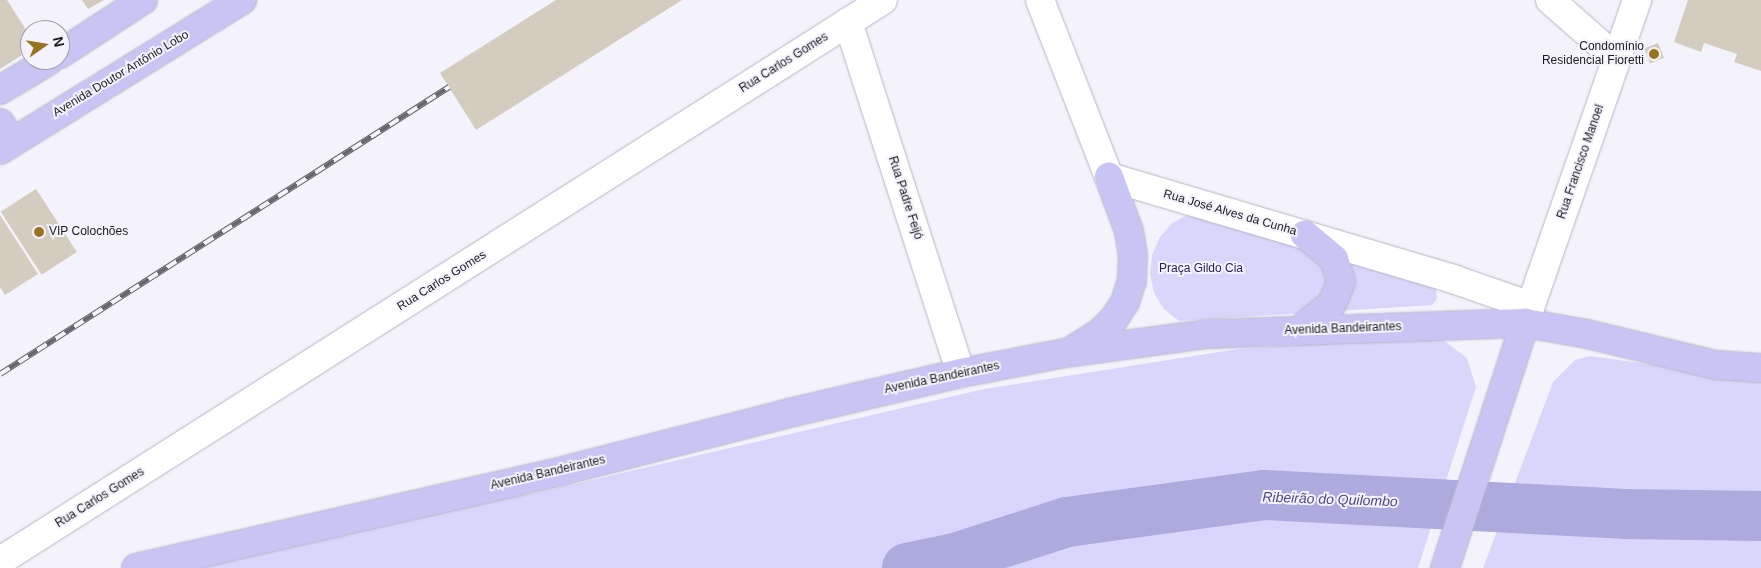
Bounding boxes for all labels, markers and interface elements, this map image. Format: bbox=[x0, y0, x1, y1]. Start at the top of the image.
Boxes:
north arrow bbox=[20, 20, 70, 70]
street label: Avenida Doutor Antônio Lobo bbox=[50, 28, 192, 120]
street label: Rua Carlos Gomes bbox=[737, 30, 831, 96]
text: N bbox=[50, 35, 68, 49]
place label: Condomínio Residencial Fioretti bbox=[1542, 40, 1644, 68]
marker: Condomínio Residencial Fioretti bbox=[1648, 48, 1660, 60]
street label: Rua Francisco Manoel bbox=[1555, 103, 1607, 221]
street label: Rua Padre Feijó bbox=[885, 155, 925, 241]
street label: Rua José Alves da Cunha bbox=[1161, 187, 1299, 239]
place label: VIP Colochões bbox=[49, 225, 128, 239]
marker: VIP Colochões bbox=[33, 226, 45, 238]
street label: Rua Carlos Gomes bbox=[395, 248, 489, 314]
park label: Praça Gildo Cia bbox=[1159, 262, 1243, 276]
street label: Avenida Bandeirantes bbox=[1284, 320, 1402, 338]
street label: Avenida Bandeirantes bbox=[883, 359, 1001, 397]
street label: Avenida Bandeirantes bbox=[489, 453, 607, 493]
street label: Rua Carlos Gomes bbox=[53, 465, 147, 531]
water label: Ribeirão do Quilombo bbox=[1262, 488, 1398, 510]

